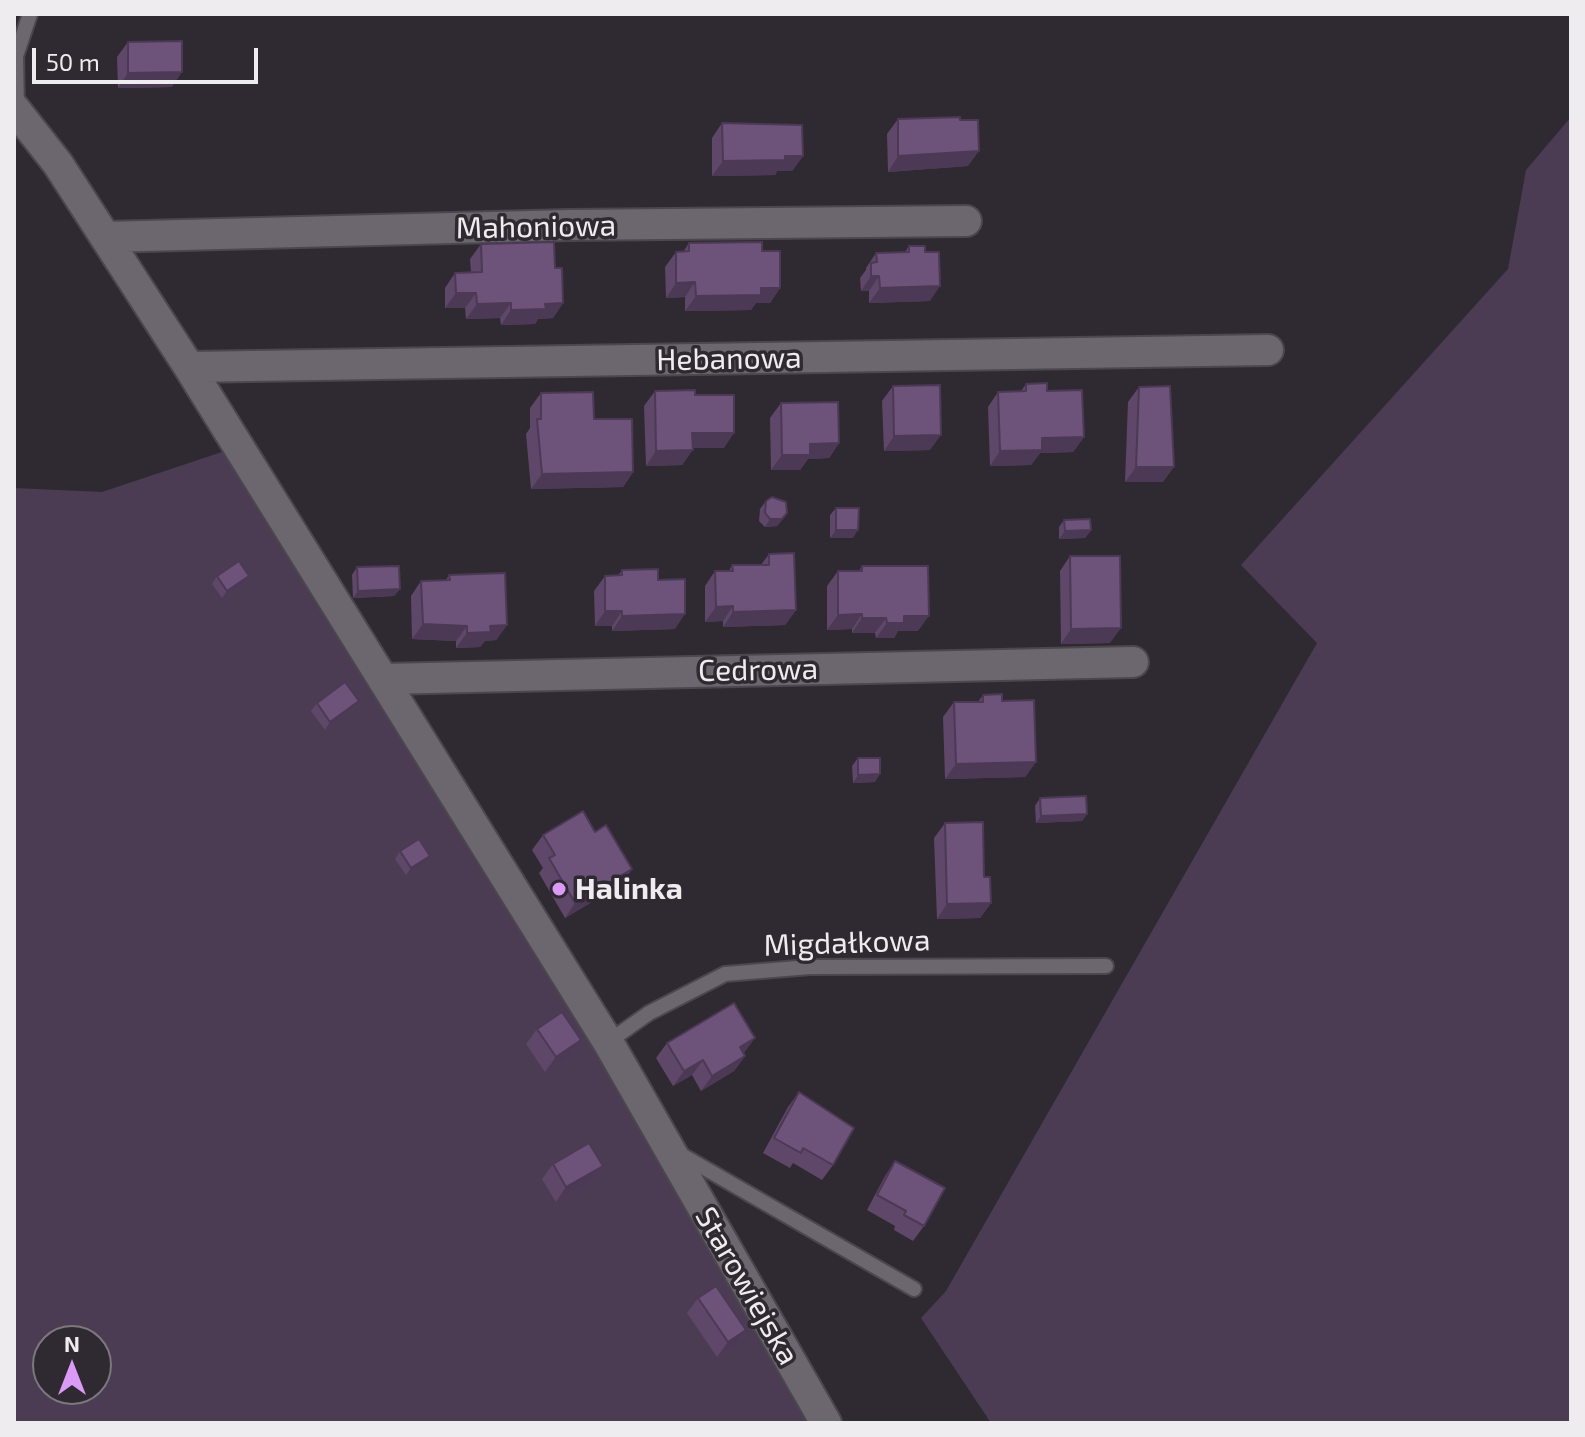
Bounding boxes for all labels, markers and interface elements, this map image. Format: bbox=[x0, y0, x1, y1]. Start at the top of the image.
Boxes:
scale bar bbox=[36, 32, 262, 82]
text: 50 m bbox=[46, 47, 100, 76]
street label: Mahoniowa bbox=[456, 208, 616, 246]
street label: Hebanowa bbox=[656, 340, 802, 378]
street label: Cedrowa bbox=[698, 651, 818, 689]
place label: Halinka bbox=[575, 871, 683, 907]
marker: Halinka bbox=[550, 880, 568, 898]
street label: Migdałkowa bbox=[763, 922, 931, 964]
street label: Starowiejska bbox=[687, 1201, 807, 1371]
north arrow bbox=[32, 1325, 112, 1405]
text: N bbox=[64, 1330, 80, 1356]

